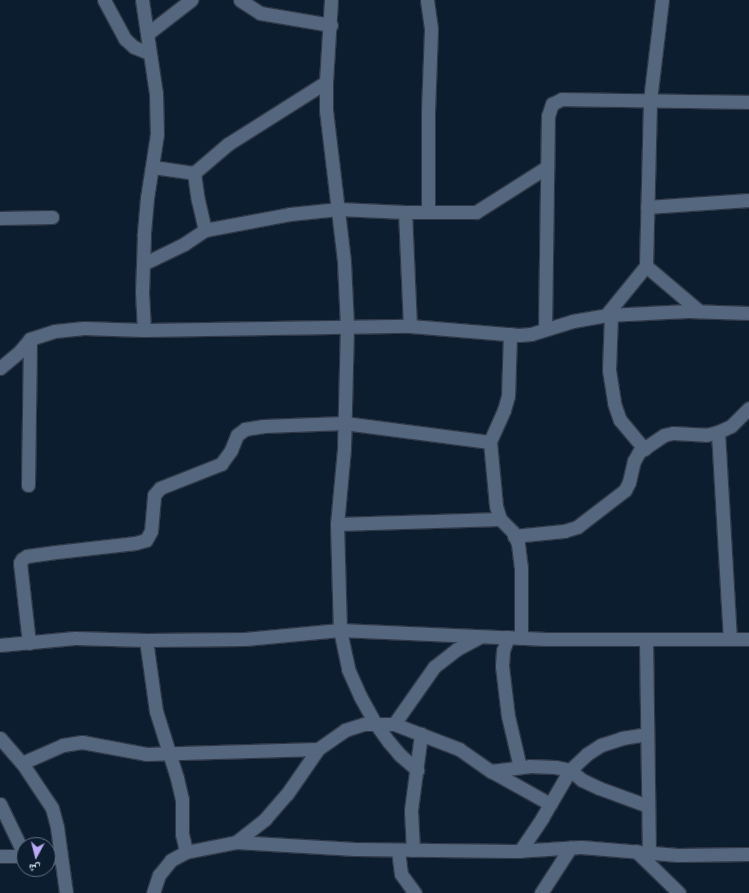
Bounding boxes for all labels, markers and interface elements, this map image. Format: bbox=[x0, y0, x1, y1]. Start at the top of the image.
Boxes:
north arrow bbox=[16, 837, 56, 877]
text: ش bbox=[28, 860, 41, 877]

